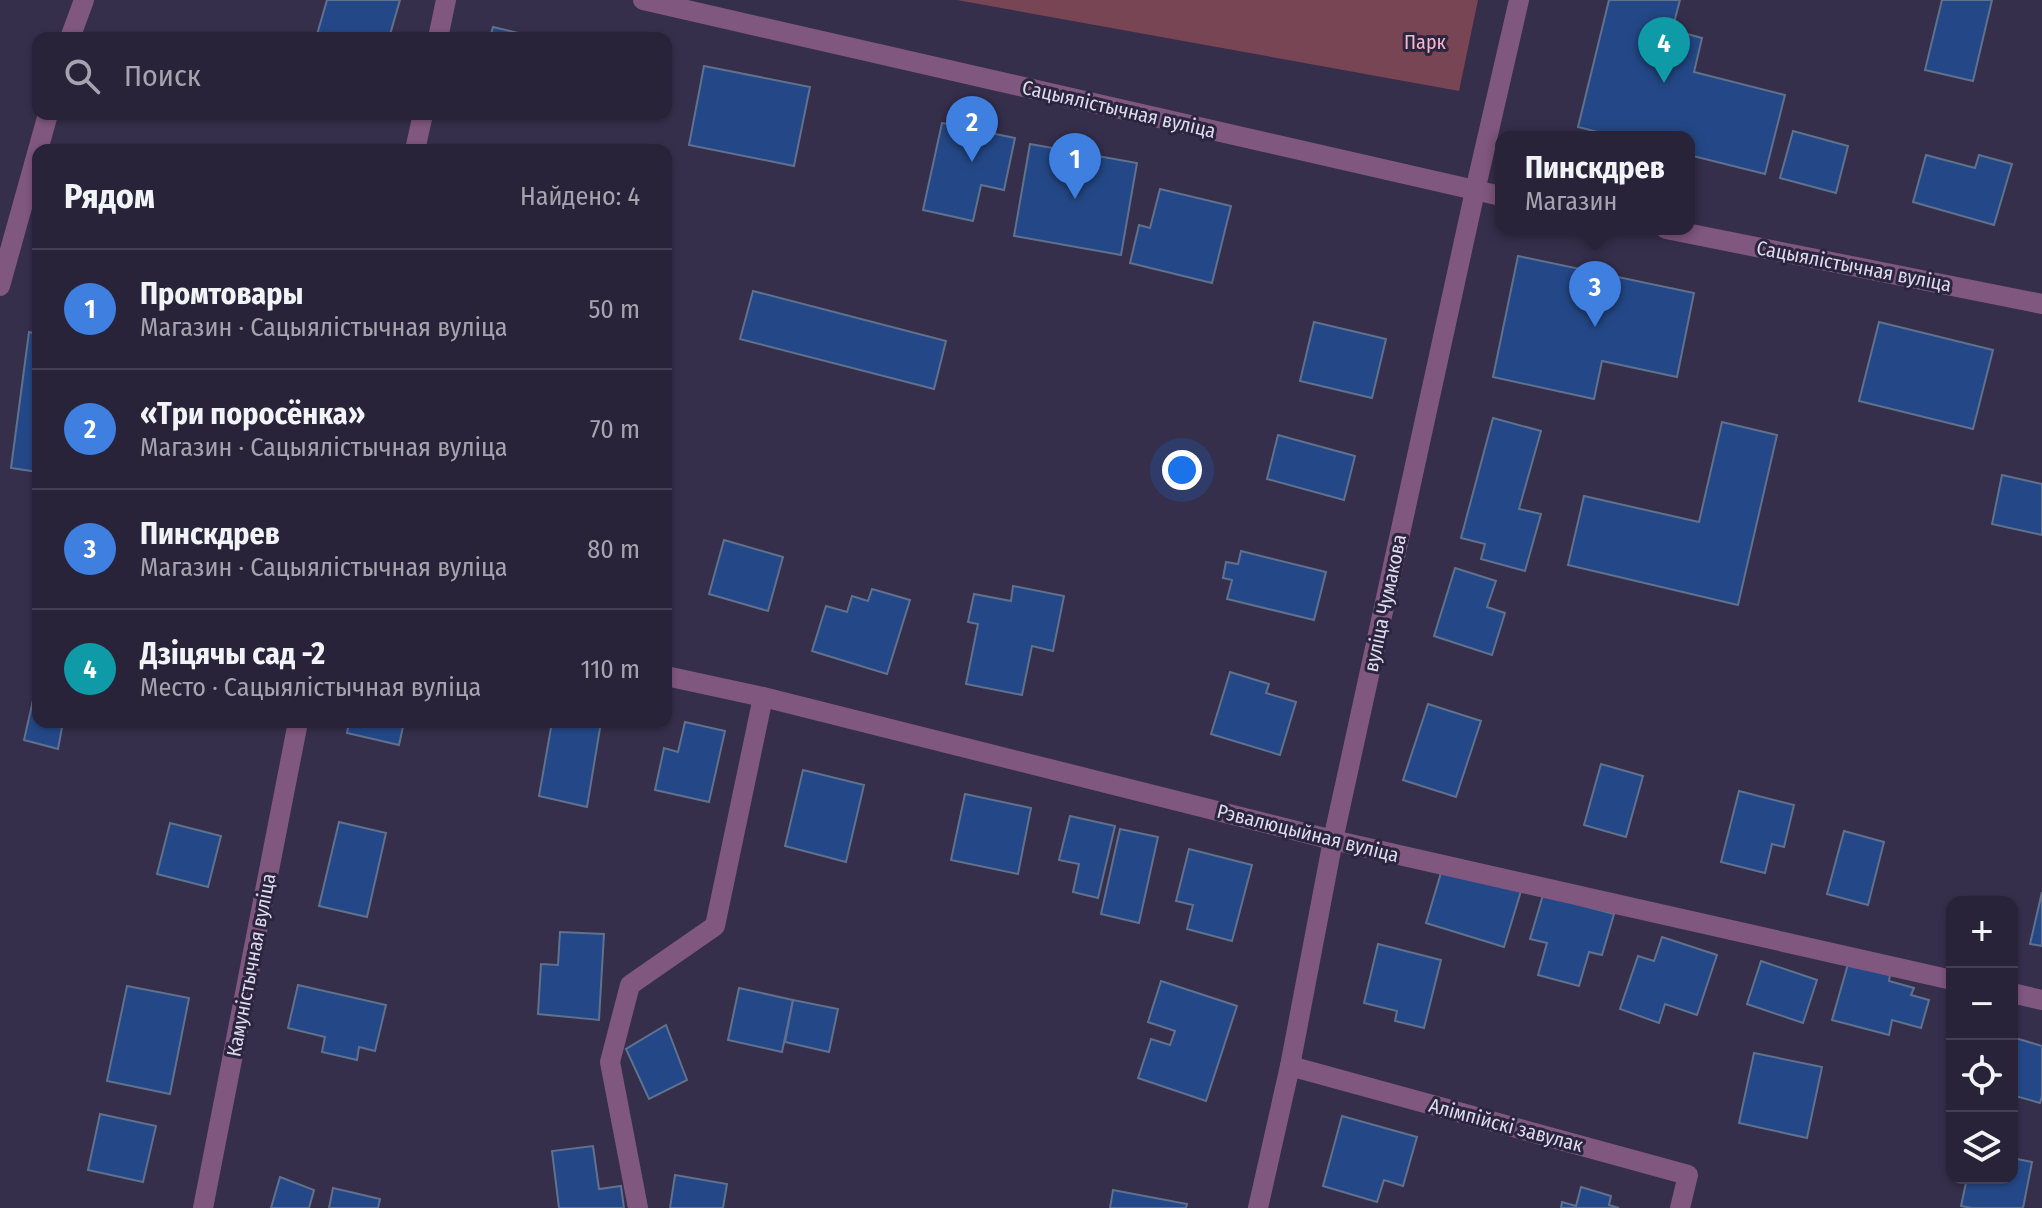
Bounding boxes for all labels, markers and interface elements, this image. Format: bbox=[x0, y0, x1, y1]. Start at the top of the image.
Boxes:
pin: 4 bbox=[1638, 17, 1690, 83]
park label: Парк bbox=[1404, 30, 1447, 54]
search box bbox=[32, 32, 672, 120]
icon: search bbox=[60, 54, 104, 98]
text: Поиск bbox=[124, 58, 201, 94]
street label: Сацыялістычная вуліца bbox=[1020, 75, 1218, 143]
pin: 2 bbox=[946, 96, 998, 162]
popup bbox=[1495, 131, 1695, 235]
pin: 1 bbox=[1049, 133, 1101, 199]
text: Пинскдрев bbox=[1525, 150, 1665, 186]
text: Рядом bbox=[64, 176, 155, 217]
text: Найдено: 4 bbox=[520, 181, 640, 212]
text: Магазин bbox=[1525, 186, 1617, 217]
street label: Сацыялістычная вуліца bbox=[1755, 235, 1953, 297]
pin: 3 bbox=[1569, 261, 1621, 327]
text: Промтовары bbox=[140, 276, 303, 312]
text: 1 bbox=[85, 294, 96, 325]
text: 50 m bbox=[588, 294, 640, 325]
text: Магазин · Сацыялістычная вуліца bbox=[140, 312, 508, 343]
text: «Три поросёнка» bbox=[140, 396, 365, 432]
text: 2 bbox=[84, 414, 96, 445]
text: 70 m bbox=[590, 414, 640, 445]
text: Магазин · Сацыялістычная вуліца bbox=[140, 432, 508, 463]
your location bbox=[1162, 450, 1202, 490]
text: Пинскдрев bbox=[140, 516, 280, 552]
street label: вуліца Чумакова bbox=[1359, 532, 1411, 674]
text: 3 bbox=[84, 534, 96, 565]
text: 80 m bbox=[587, 534, 640, 565]
text: Магазин · Сацыялістычная вуліца bbox=[140, 552, 508, 583]
text: Дзіцячы сад -2 bbox=[140, 636, 325, 672]
text: 4 bbox=[83, 654, 97, 685]
text: 110 m bbox=[580, 654, 640, 685]
text: Место · Сацыялістычная вуліца bbox=[140, 672, 481, 703]
street label: Рэвалюцыйная вуліца bbox=[1215, 799, 1401, 867]
street label: Камуністычная вуліца bbox=[221, 871, 281, 1059]
map controls bbox=[1946, 896, 2018, 1184]
button: + bbox=[1946, 896, 2018, 968]
button: − bbox=[1946, 968, 2018, 1040]
button: locate bbox=[1946, 1040, 2018, 1112]
street label: Алімпійскі завулак bbox=[1426, 1093, 1586, 1157]
button: layers bbox=[1946, 1112, 2018, 1184]

